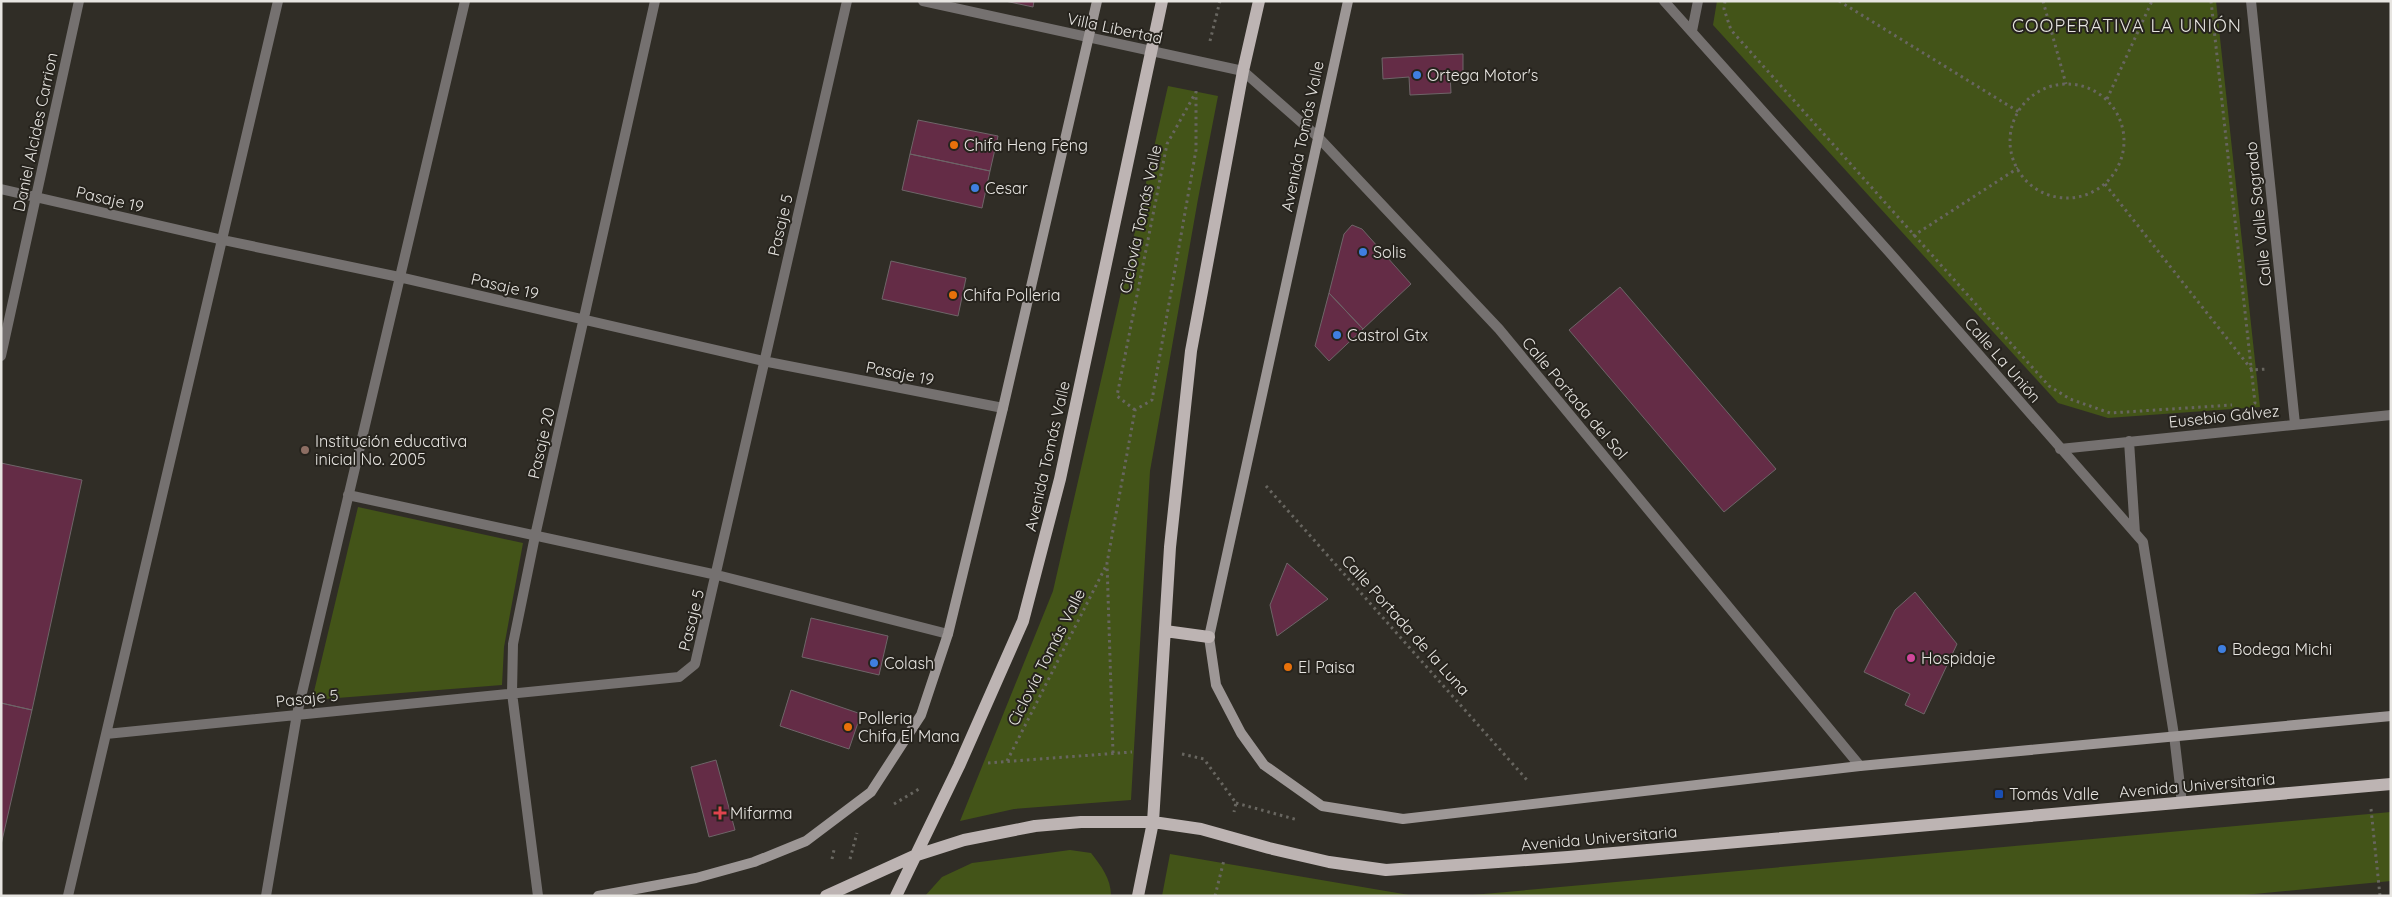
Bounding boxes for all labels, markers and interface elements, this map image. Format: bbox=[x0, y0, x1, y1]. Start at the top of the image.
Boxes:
street label: Villa Libertad bbox=[1065, 8, 1165, 48]
district label: COOPERATIVA LA UNIÓN bbox=[2012, 14, 2242, 37]
street label: Daniel Alcides Carrion bbox=[8, 51, 62, 213]
street label: Avenida Tomás Valle bbox=[1276, 59, 1328, 213]
place label: Ortega Motor's bbox=[1427, 65, 1538, 85]
marker: Ortega Motor's bbox=[1411, 69, 1423, 81]
place label: Chifa Heng Feng bbox=[964, 135, 1088, 155]
marker: Chifa Heng Feng bbox=[948, 139, 960, 151]
street label: Calle Valle Sagrado bbox=[2240, 141, 2276, 287]
street label: Ciclovía Tomás Valle bbox=[1115, 143, 1165, 295]
place label: Cesar bbox=[985, 178, 1028, 198]
street label: Pasaje 19 bbox=[74, 181, 146, 217]
marker: Cesar bbox=[969, 182, 981, 194]
street label: Pasaje 5 bbox=[763, 192, 797, 258]
place label: Solis bbox=[1373, 242, 1406, 262]
marker: Solis bbox=[1357, 246, 1369, 258]
street label: Pasaje 19 bbox=[469, 268, 541, 304]
place label: Chifa Polleria bbox=[963, 285, 1060, 305]
marker: Chifa Polleria bbox=[947, 289, 959, 301]
street label: Calle La Unión bbox=[1961, 313, 2045, 407]
place label: Castrol Gtx bbox=[1347, 325, 1428, 345]
marker: Castrol Gtx bbox=[1331, 329, 1343, 341]
street label: Calle Portada del Sol bbox=[1518, 333, 1632, 463]
street label: Pasaje 19 bbox=[864, 357, 936, 389]
street label: Avenida Tomás Valle bbox=[1020, 379, 1074, 533]
street label: Eusebio Gálvez bbox=[2168, 400, 2280, 432]
street label: Pasaje 20 bbox=[523, 405, 559, 481]
place label: Institución educativa inicial No. 2005 bbox=[315, 431, 467, 469]
marker: Institución educativa inicial No. 2005 bbox=[299, 444, 311, 456]
street label: Calle Portada de la Luna bbox=[1338, 551, 1474, 699]
street label: Ciclovía Tomás Valle bbox=[1003, 585, 1089, 729]
street label: Pasaje 5 bbox=[674, 587, 708, 653]
place label: Bodega Michi bbox=[2232, 639, 2332, 659]
marker: Bodega Michi bbox=[2216, 643, 2228, 655]
place label: Hospidaje bbox=[1921, 648, 1996, 668]
marker: Hospidaje bbox=[1905, 652, 1917, 664]
place label: Colash bbox=[884, 653, 934, 673]
marker: Colash bbox=[868, 657, 880, 669]
place label: El Paisa bbox=[1298, 657, 1355, 677]
marker: El Paisa bbox=[1282, 661, 1294, 673]
street label: Pasaje 5 bbox=[275, 685, 339, 711]
place label: Polleria Chifa El Mana bbox=[858, 708, 960, 746]
marker: Polleria Chifa El Mana bbox=[842, 721, 854, 733]
street label: Avenida Universitaria bbox=[2118, 768, 2276, 802]
place label: Tomás Valle bbox=[2009, 784, 2099, 804]
marker: Tomás Valle bbox=[1993, 788, 2005, 800]
place label: Mifarma bbox=[730, 803, 793, 823]
marker: Mifarma bbox=[714, 807, 726, 819]
street label: Avenida Universitaria bbox=[1520, 821, 1678, 855]

